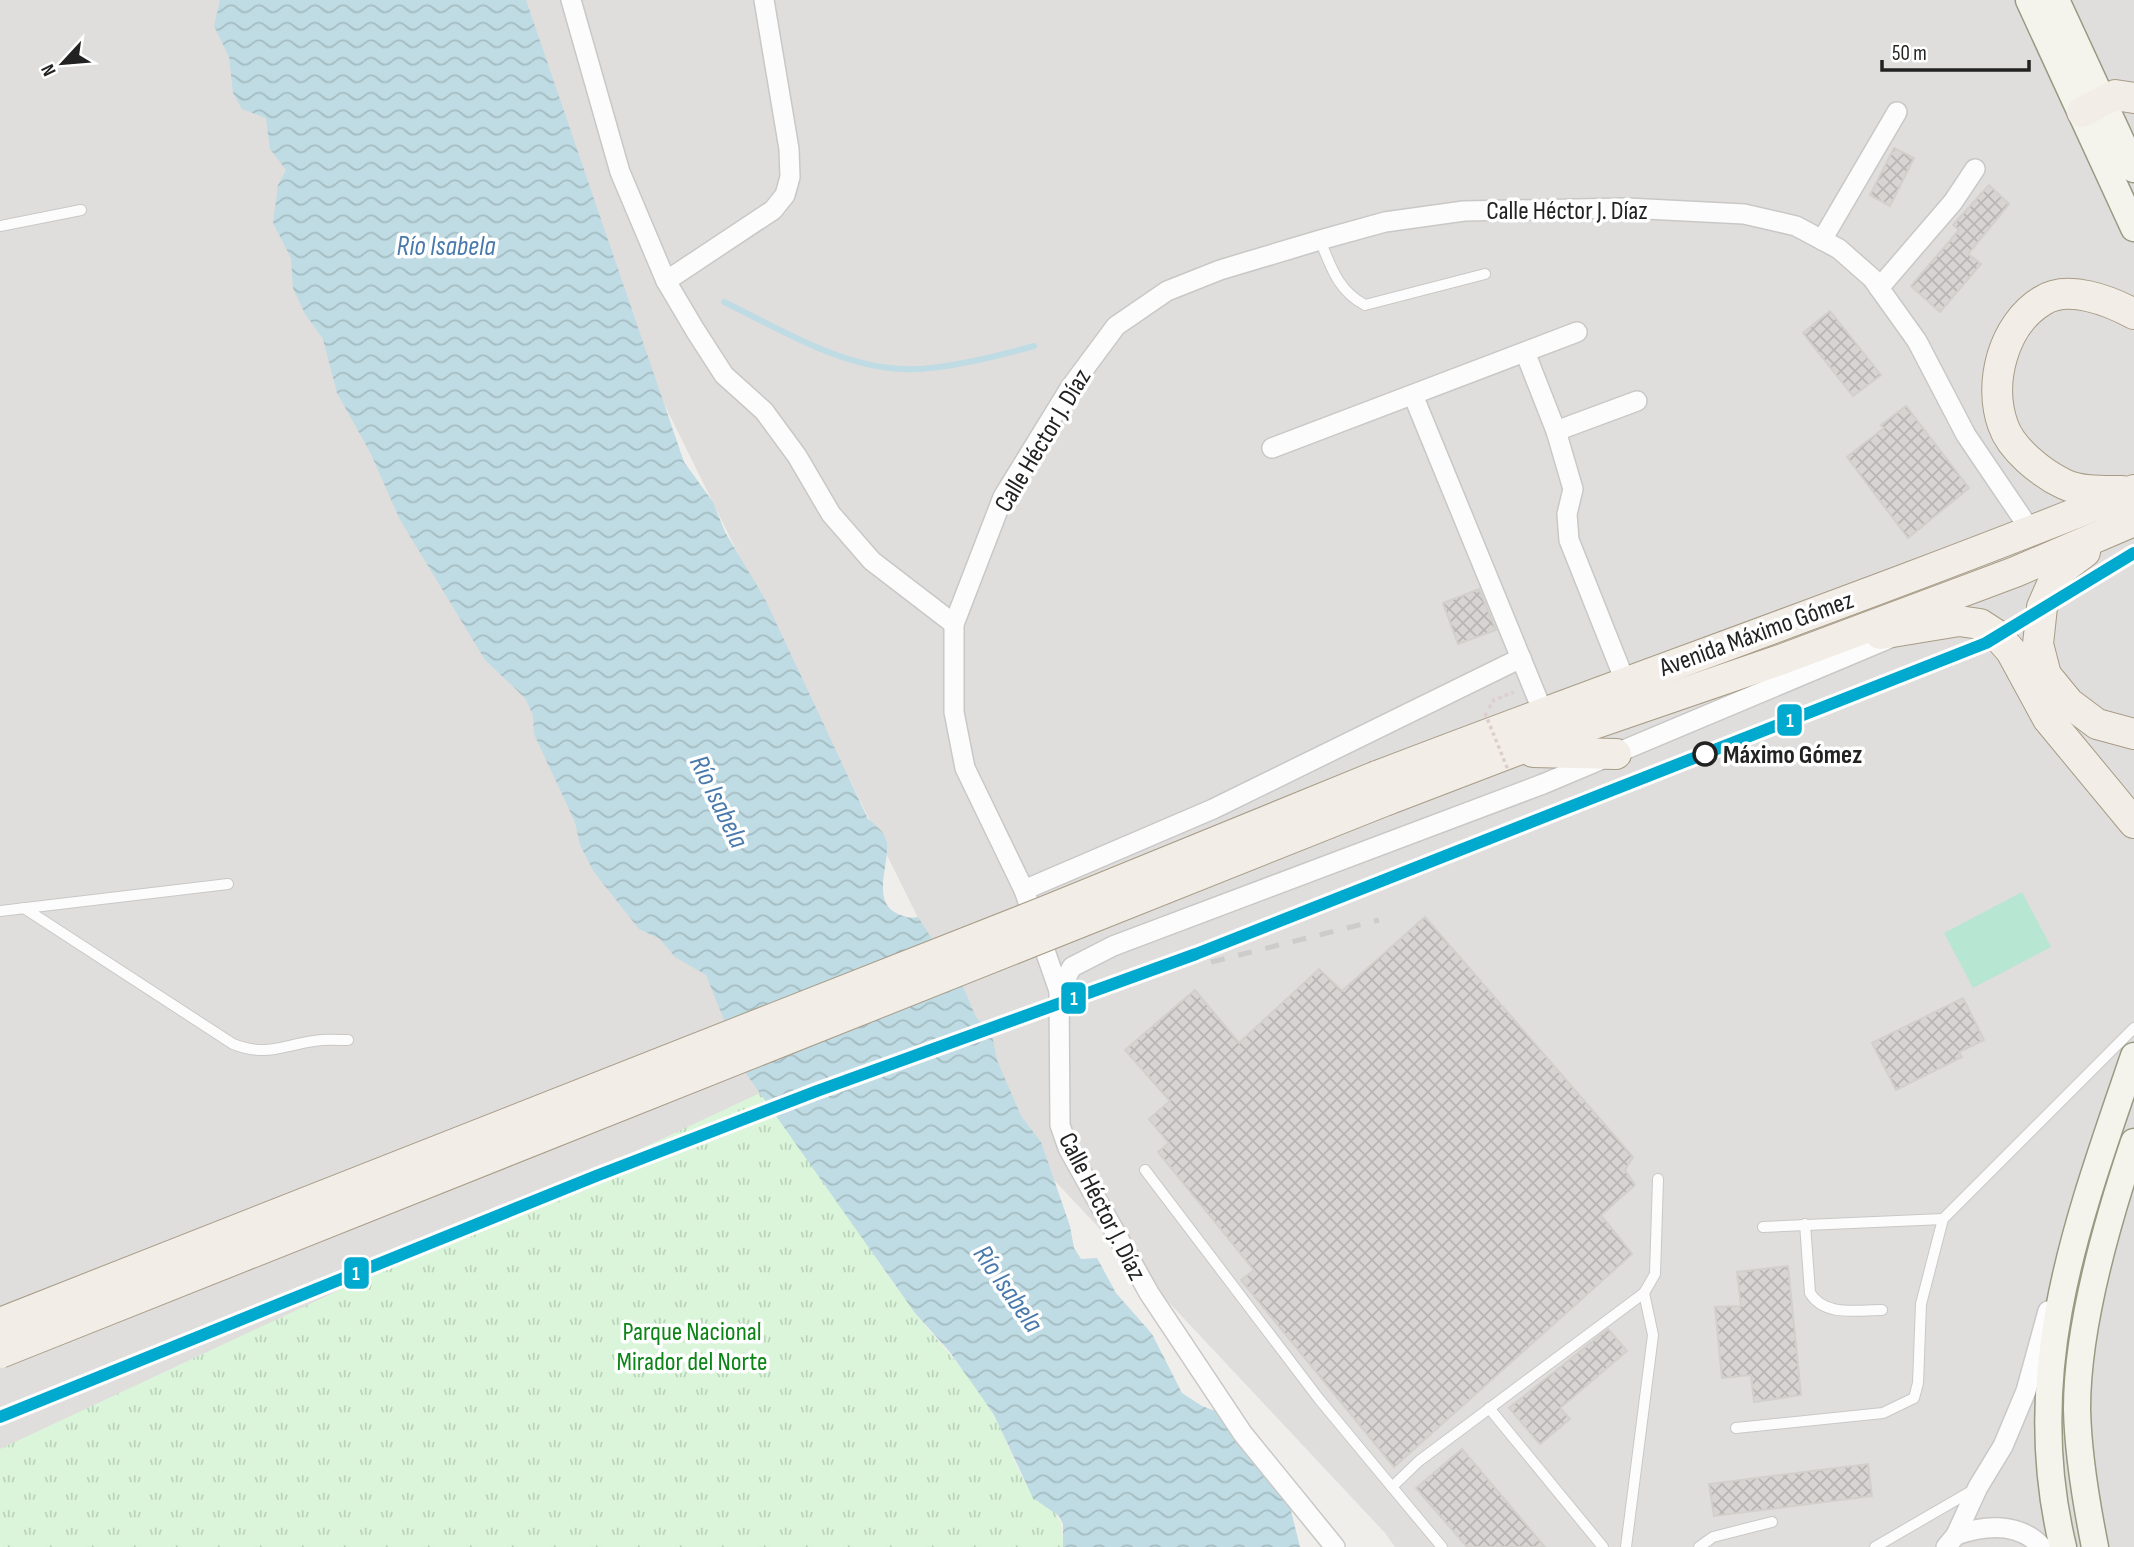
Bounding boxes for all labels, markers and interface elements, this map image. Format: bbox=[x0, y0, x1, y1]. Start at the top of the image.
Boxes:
north arrow bbox=[28, 28, 98, 98]
scale bar bbox=[1882, 28, 2029, 72]
text: 50 m bbox=[1892, 41, 1927, 66]
text: N bbox=[37, 60, 62, 79]
street label: Calle Héctor J. Díaz bbox=[1486, 196, 1648, 227]
water label: Río Isabela bbox=[397, 230, 496, 263]
street label: Calle Héctor J. Díaz bbox=[988, 364, 1098, 518]
street label: Avenida Máximo Gómez bbox=[1654, 585, 1858, 684]
line badge: 1 bbox=[1776, 703, 1803, 737]
text: 1 bbox=[1786, 710, 1794, 733]
place label: Máximo Gómez bbox=[1723, 740, 1862, 771]
marker: Máximo Gómez bbox=[1693, 742, 1717, 766]
water label: Río Isabela bbox=[682, 750, 755, 854]
line badge: 1 bbox=[1060, 981, 1087, 1015]
text: 1 bbox=[1070, 988, 1078, 1011]
street label: Calle Héctor J. Díaz bbox=[1051, 1128, 1152, 1286]
water label: Río Isabela bbox=[966, 1239, 1050, 1339]
line badge: 1 bbox=[343, 1256, 370, 1290]
text: 1 bbox=[352, 1263, 360, 1286]
park label: Parque Nacional Mirador del Norte bbox=[617, 1317, 767, 1378]

